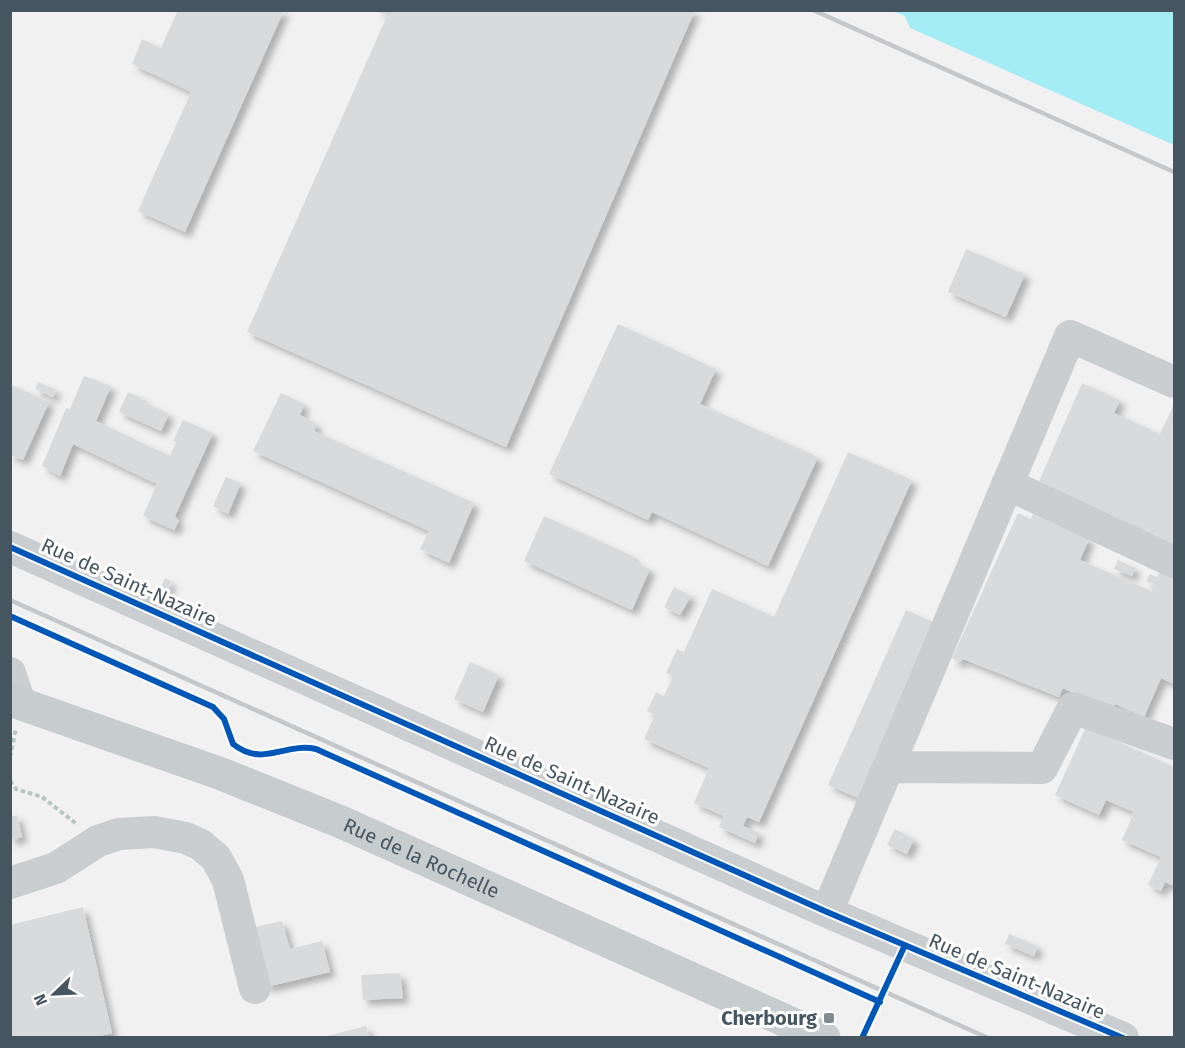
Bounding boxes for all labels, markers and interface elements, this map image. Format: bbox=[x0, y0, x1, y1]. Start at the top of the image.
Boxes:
street label: Rue de Saint-Nazaire bbox=[38, 533, 220, 631]
street label: Rue de Saint-Nazaire bbox=[481, 731, 663, 829]
street label: Rue de la Rochelle bbox=[340, 813, 503, 903]
street label: Rue de Saint-Nazaire bbox=[925, 928, 1109, 1024]
north arrow bbox=[24, 964, 84, 1024]
text: N bbox=[30, 991, 51, 1008]
place label: Cherbourg bbox=[721, 1006, 818, 1030]
marker: Cherbourg bbox=[822, 1011, 836, 1025]

